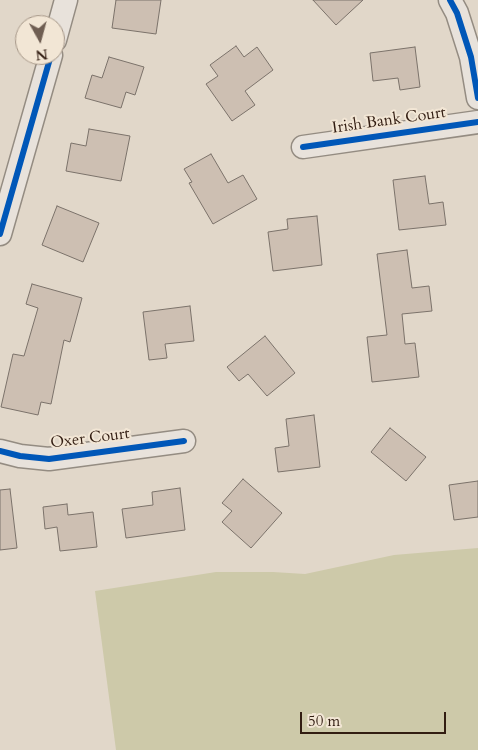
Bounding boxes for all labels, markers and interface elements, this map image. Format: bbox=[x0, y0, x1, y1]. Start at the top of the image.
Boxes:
north arrow bbox=[15, 15, 65, 65]
text: N bbox=[35, 44, 49, 65]
street label: Irish Bank Court bbox=[331, 104, 447, 138]
street label: Oxer Court bbox=[49, 425, 131, 453]
scale bar bbox=[303, 702, 449, 734]
text: 50 m bbox=[308, 711, 340, 731]

